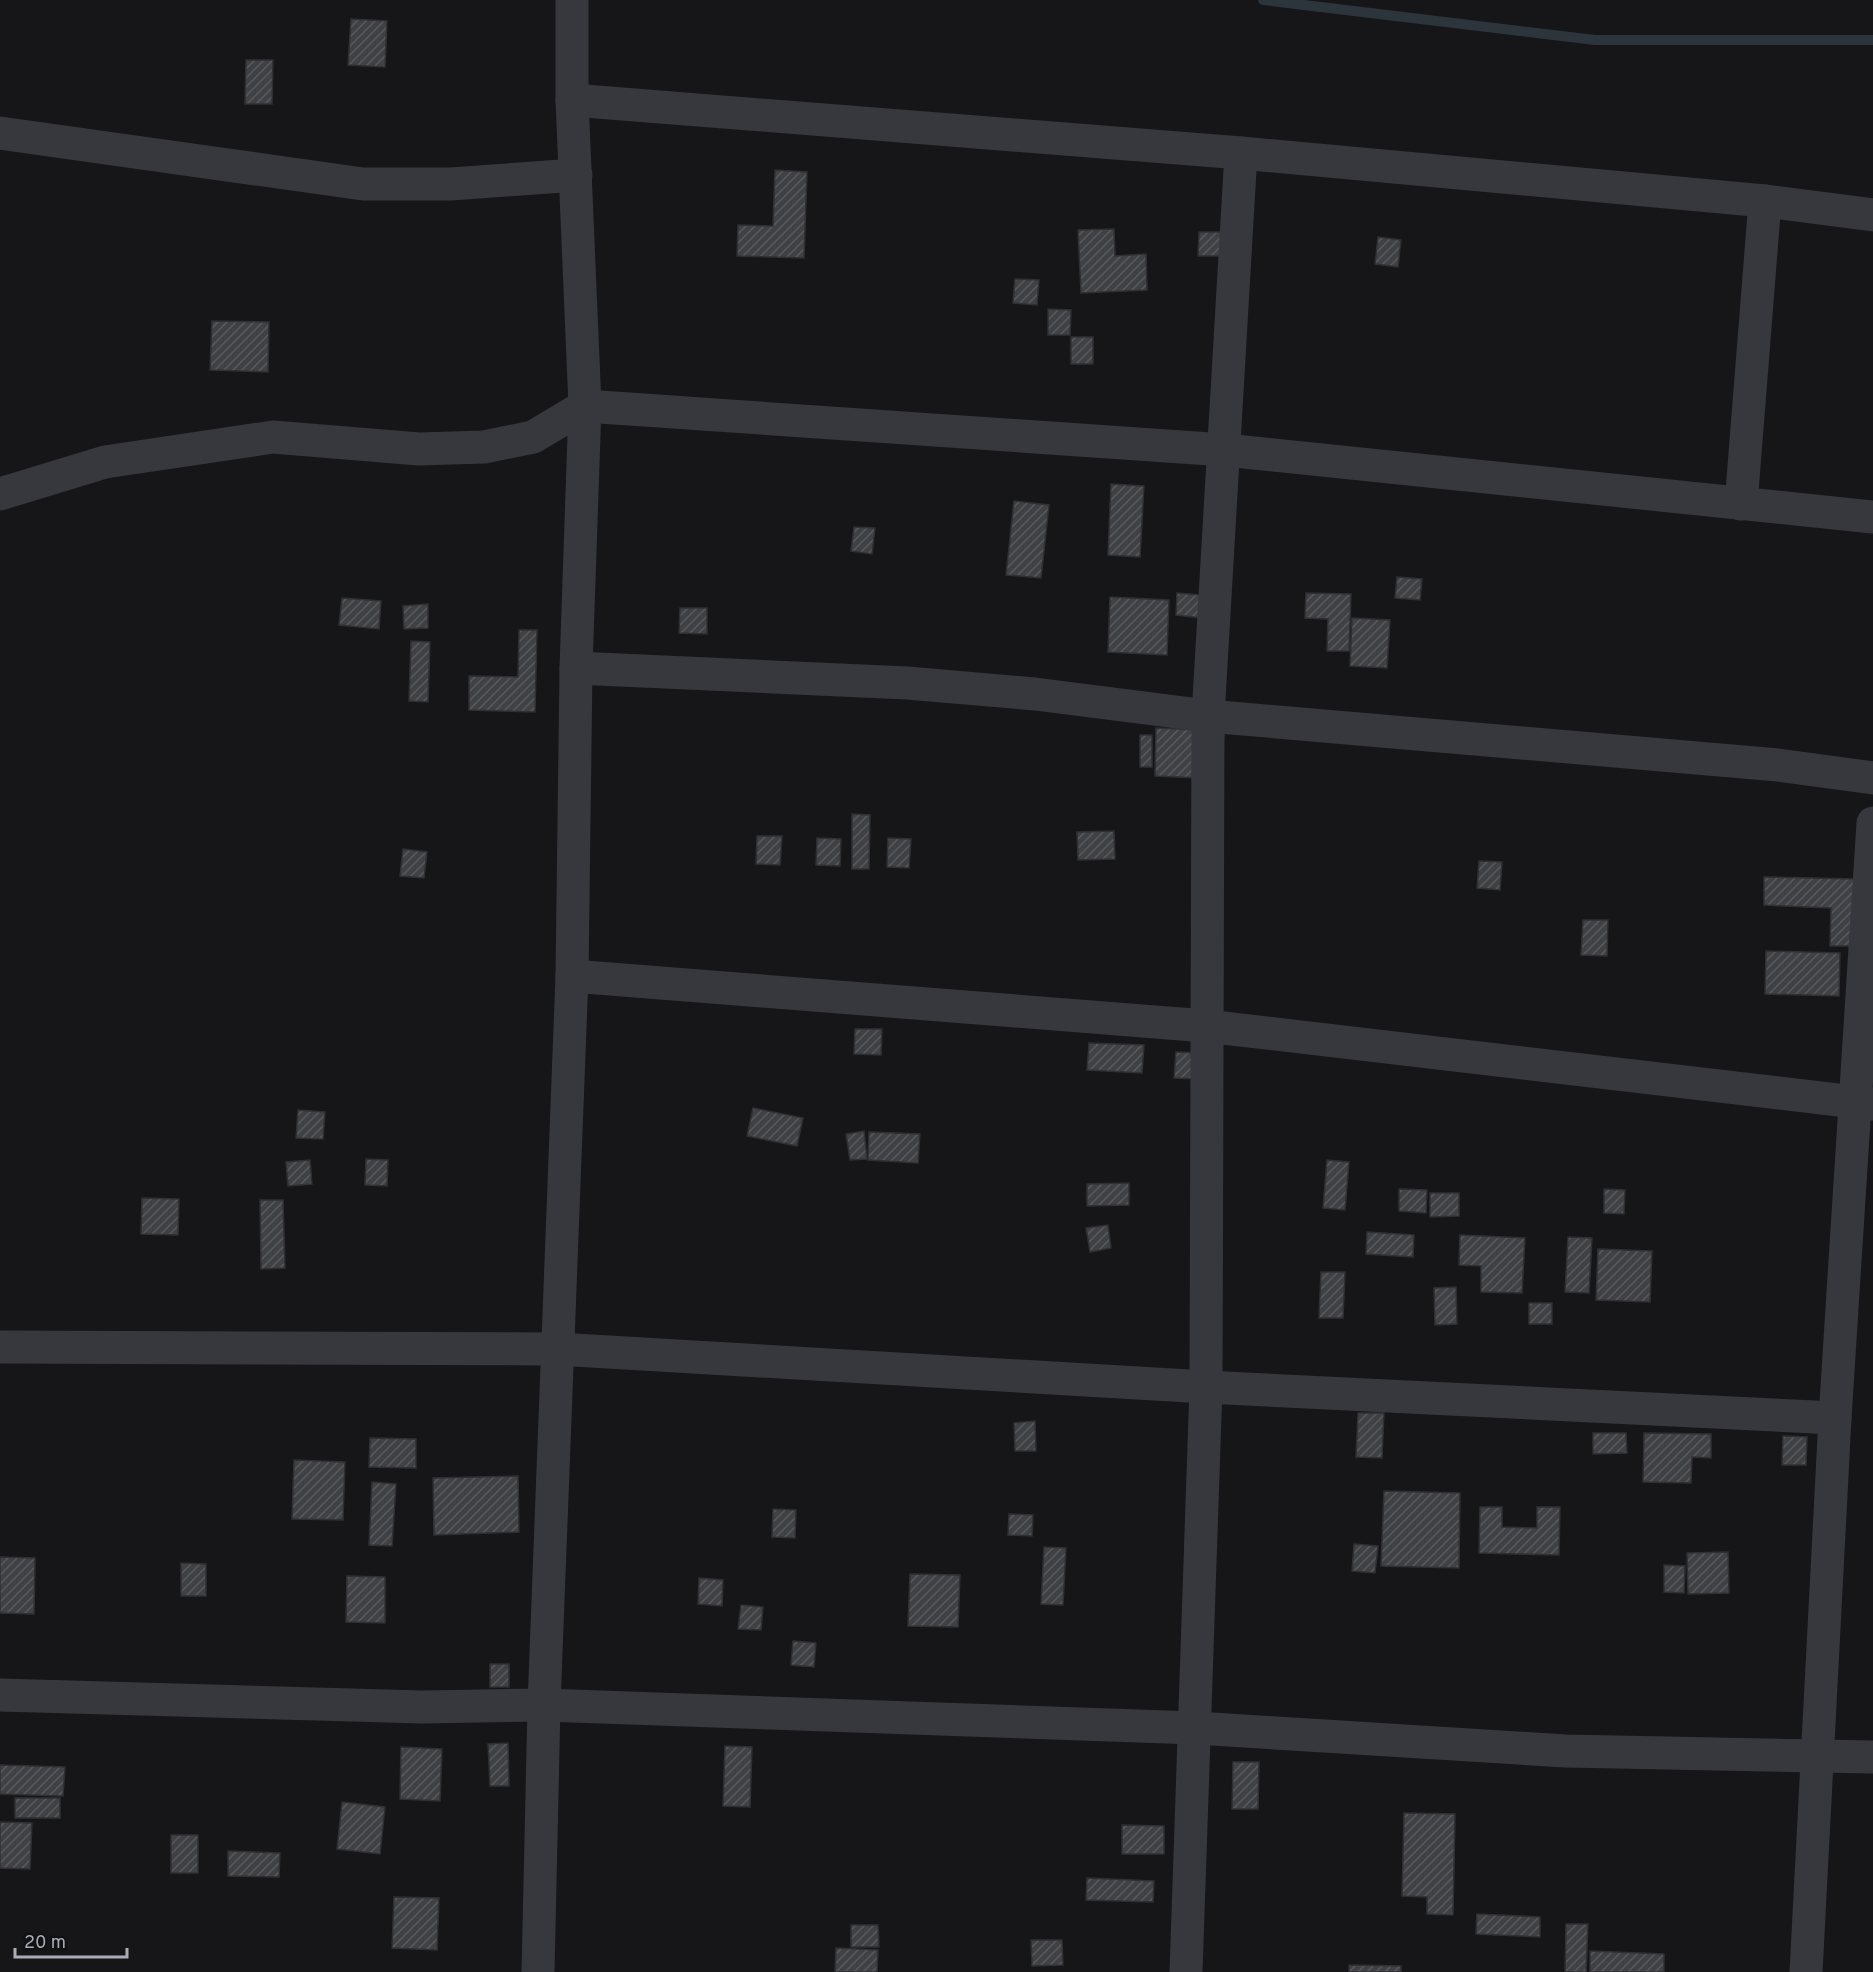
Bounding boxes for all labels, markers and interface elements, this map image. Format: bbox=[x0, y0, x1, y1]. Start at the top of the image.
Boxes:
scale bar bbox=[15, 1921, 128, 1959]
text: 20 m bbox=[24, 1932, 66, 1955]

